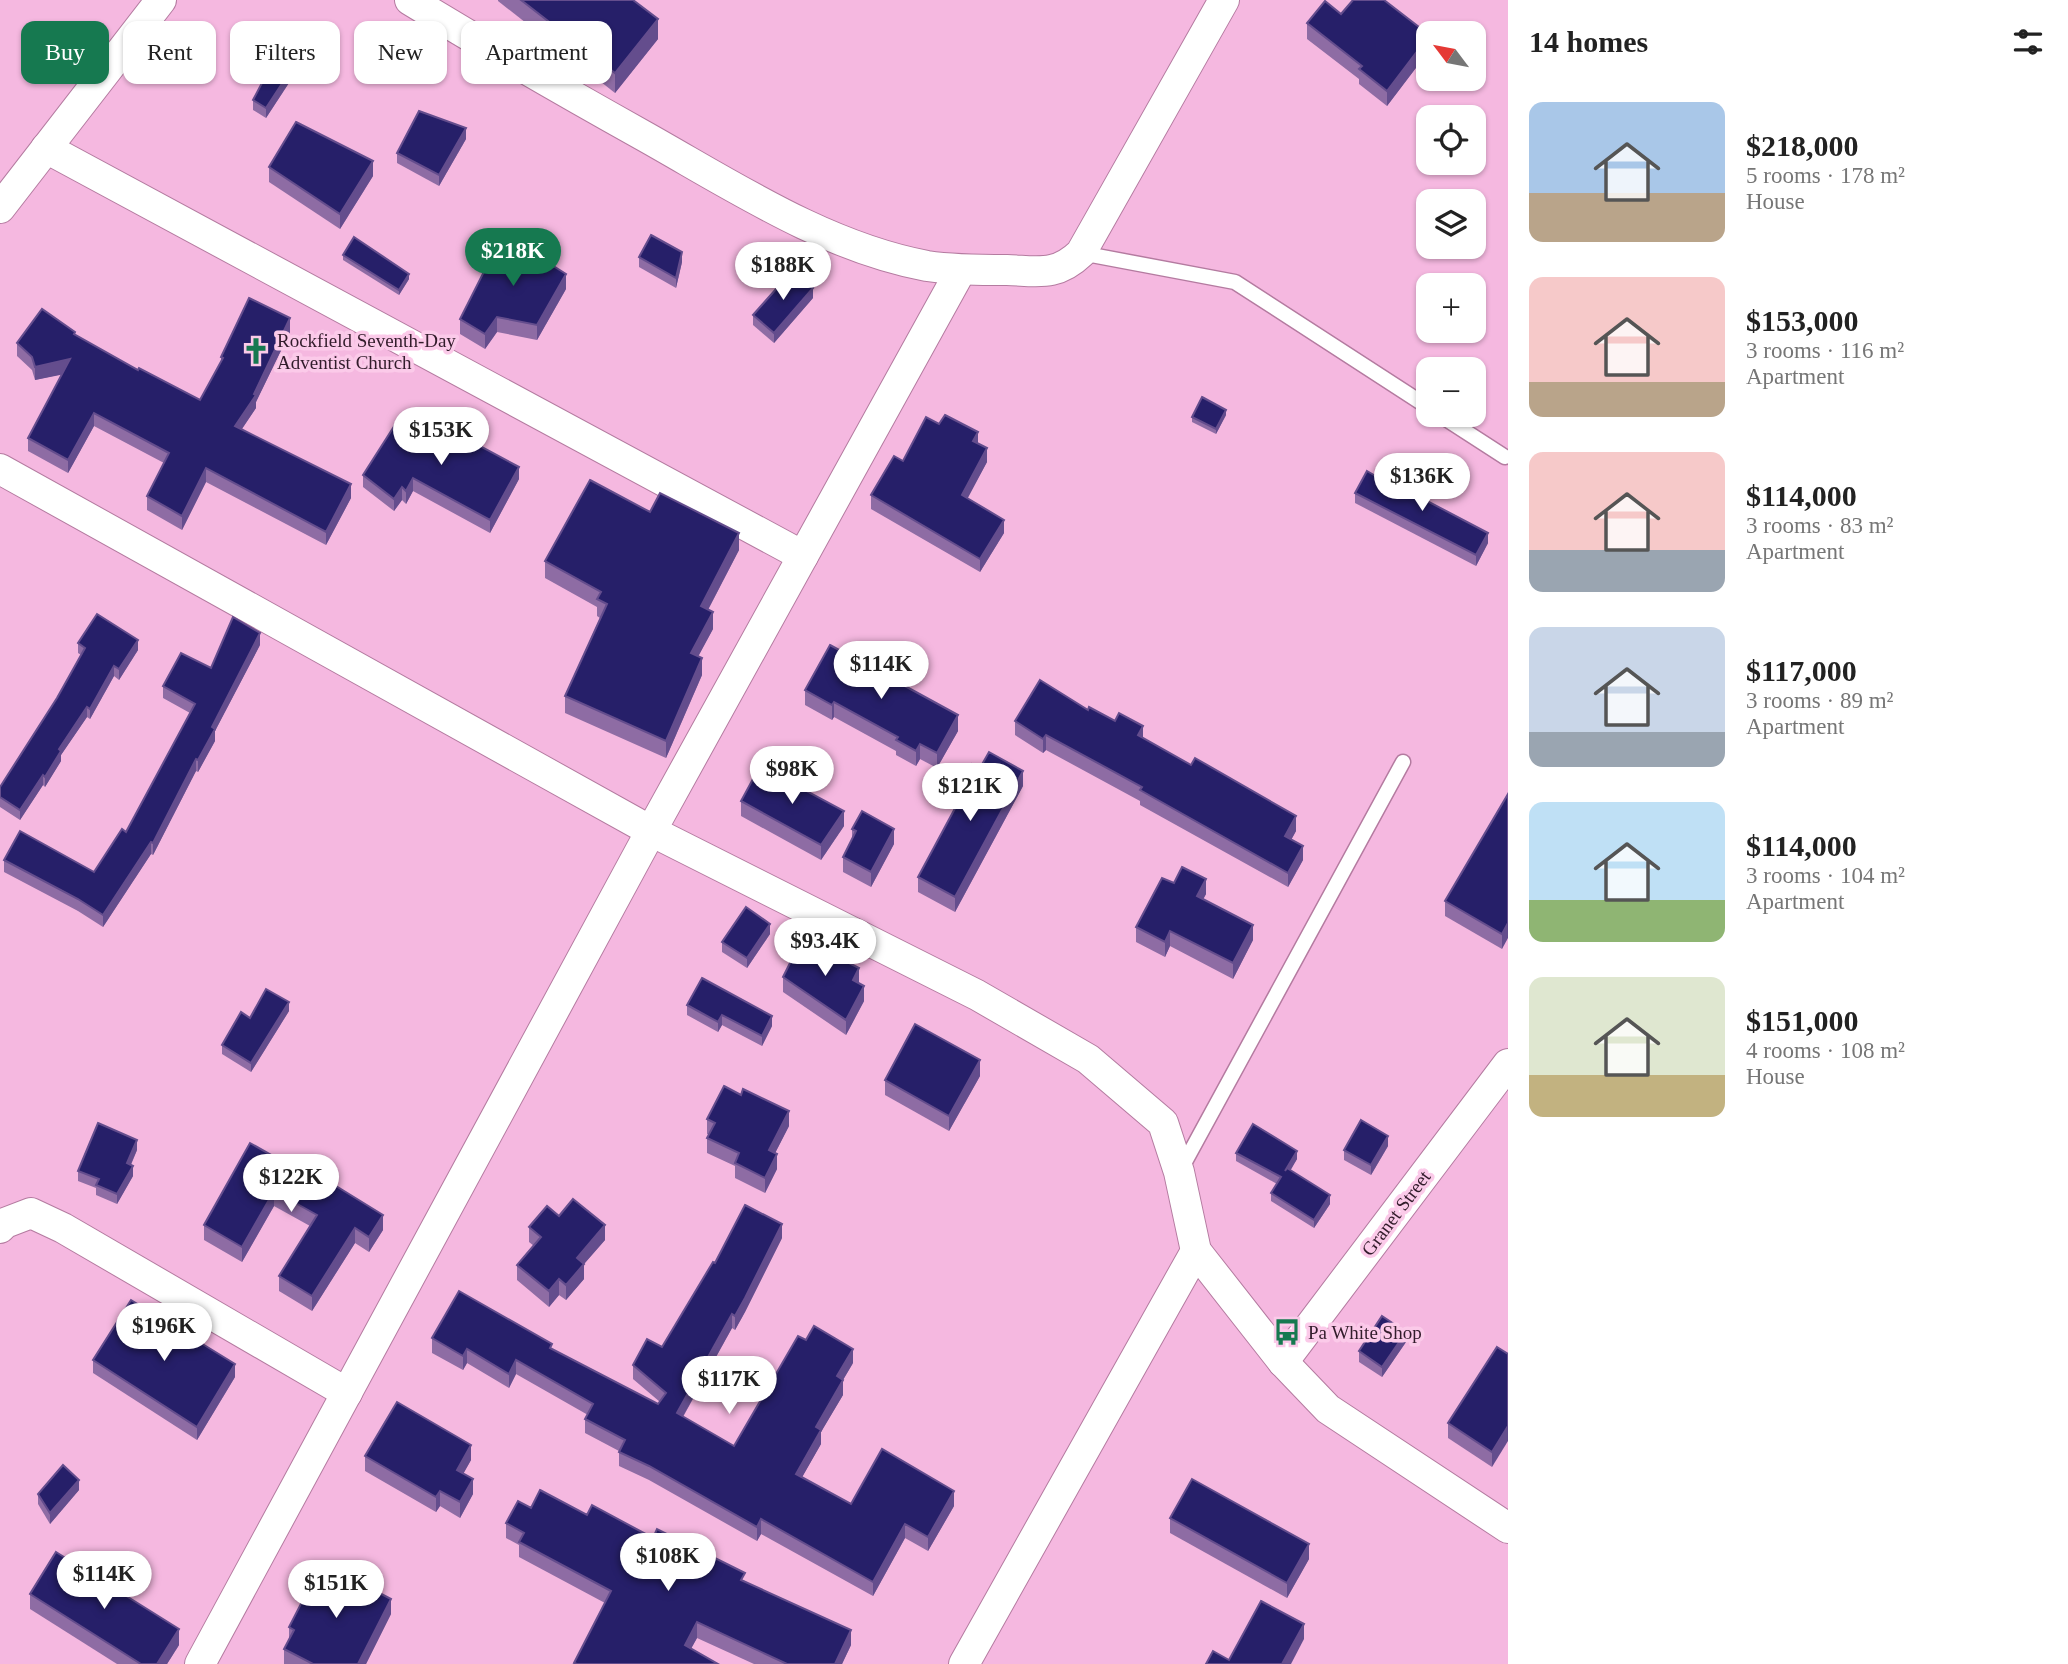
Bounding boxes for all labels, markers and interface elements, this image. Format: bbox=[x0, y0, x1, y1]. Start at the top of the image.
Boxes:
chip: Buy bbox=[21, 21, 109, 84]
chip: Rent bbox=[123, 21, 216, 84]
chip: Filters bbox=[230, 21, 340, 84]
chip: New bbox=[354, 21, 447, 84]
chip: Apartment bbox=[461, 21, 612, 84]
north arrow bbox=[1416, 21, 1486, 91]
map controls bbox=[1416, 21, 1486, 427]
icon: filters bbox=[2009, 23, 2047, 61]
text: 14 homes bbox=[1529, 25, 1648, 58]
button: locate bbox=[1416, 105, 1486, 175]
text: $218,000 bbox=[1746, 129, 1859, 162]
icon: home bbox=[1585, 130, 1669, 214]
text: 5 rooms · 178 m² bbox=[1746, 163, 1905, 188]
button: layers bbox=[1416, 189, 1486, 259]
text: House bbox=[1746, 189, 1805, 214]
pin: $218K bbox=[464, 229, 562, 288]
text: $218K bbox=[481, 238, 545, 263]
pin: $188K bbox=[734, 243, 832, 302]
text: $188K bbox=[751, 252, 815, 277]
button: + bbox=[1416, 273, 1486, 343]
text: $153,000 bbox=[1746, 304, 1859, 337]
icon: home bbox=[1585, 305, 1669, 389]
place label: Rockfield Seventh-Day Adventist Church bbox=[277, 330, 456, 373]
church icon: Rockfield Seventh-Day Adventist Church bbox=[241, 336, 271, 366]
text: 3 rooms · 116 m² bbox=[1746, 338, 1904, 363]
button: − bbox=[1416, 357, 1486, 427]
text: Apartment bbox=[1746, 364, 1844, 389]
pin: $153K bbox=[392, 407, 490, 467]
text: $153K bbox=[409, 417, 473, 442]
pin: $136K bbox=[1373, 454, 1471, 513]
text: $136K bbox=[1390, 463, 1454, 488]
text: $114,000 bbox=[1746, 479, 1857, 512]
icon: home bbox=[1585, 480, 1669, 564]
text: 3 rooms · 83 m² bbox=[1746, 513, 1893, 538]
text: Apartment bbox=[1746, 539, 1844, 564]
pin: $114K bbox=[832, 642, 930, 701]
text: $114K bbox=[850, 651, 912, 676]
text: $117,000 bbox=[1746, 654, 1857, 687]
icon: home bbox=[1585, 655, 1669, 739]
text: 3 rooms · 89 m² bbox=[1746, 688, 1893, 713]
text: Apartment bbox=[1746, 714, 1844, 739]
pin: $98K bbox=[751, 746, 833, 806]
text: $98K bbox=[766, 756, 818, 781]
pin: $121K bbox=[921, 764, 1019, 823]
text: $121K bbox=[938, 773, 1002, 798]
text: $114,000 bbox=[1746, 829, 1857, 862]
icon: home bbox=[1585, 830, 1669, 914]
text: 3 rooms · 104 m² bbox=[1746, 863, 1905, 888]
text: Apartment bbox=[1746, 889, 1844, 914]
pin: $93.4K bbox=[768, 918, 882, 978]
text: $93.4K bbox=[790, 928, 860, 953]
text: $151,000 bbox=[1746, 1004, 1859, 1037]
icon: home bbox=[1585, 1005, 1669, 1089]
text: 4 rooms · 108 m² bbox=[1746, 1038, 1905, 1063]
text: House bbox=[1746, 1064, 1805, 1089]
pin: $122K bbox=[242, 1154, 340, 1214]
text: $122K bbox=[259, 1164, 323, 1189]
street label: Granet Street bbox=[1357, 1166, 1435, 1260]
pin: $196K bbox=[115, 1304, 213, 1363]
text: $196K bbox=[132, 1313, 196, 1338]
bus stop icon: Pa White Shop bbox=[1272, 1317, 1302, 1347]
place label: Pa White Shop bbox=[1308, 1322, 1422, 1343]
pin: $117K bbox=[680, 1356, 778, 1416]
text: $117K bbox=[698, 1366, 760, 1391]
pin: $108K bbox=[619, 1534, 717, 1593]
text: $108K bbox=[636, 1543, 700, 1568]
pin: $114K bbox=[55, 1552, 153, 1611]
pin: $151K bbox=[287, 1560, 385, 1620]
text: $114K bbox=[73, 1561, 135, 1586]
text: $151K bbox=[304, 1570, 368, 1595]

